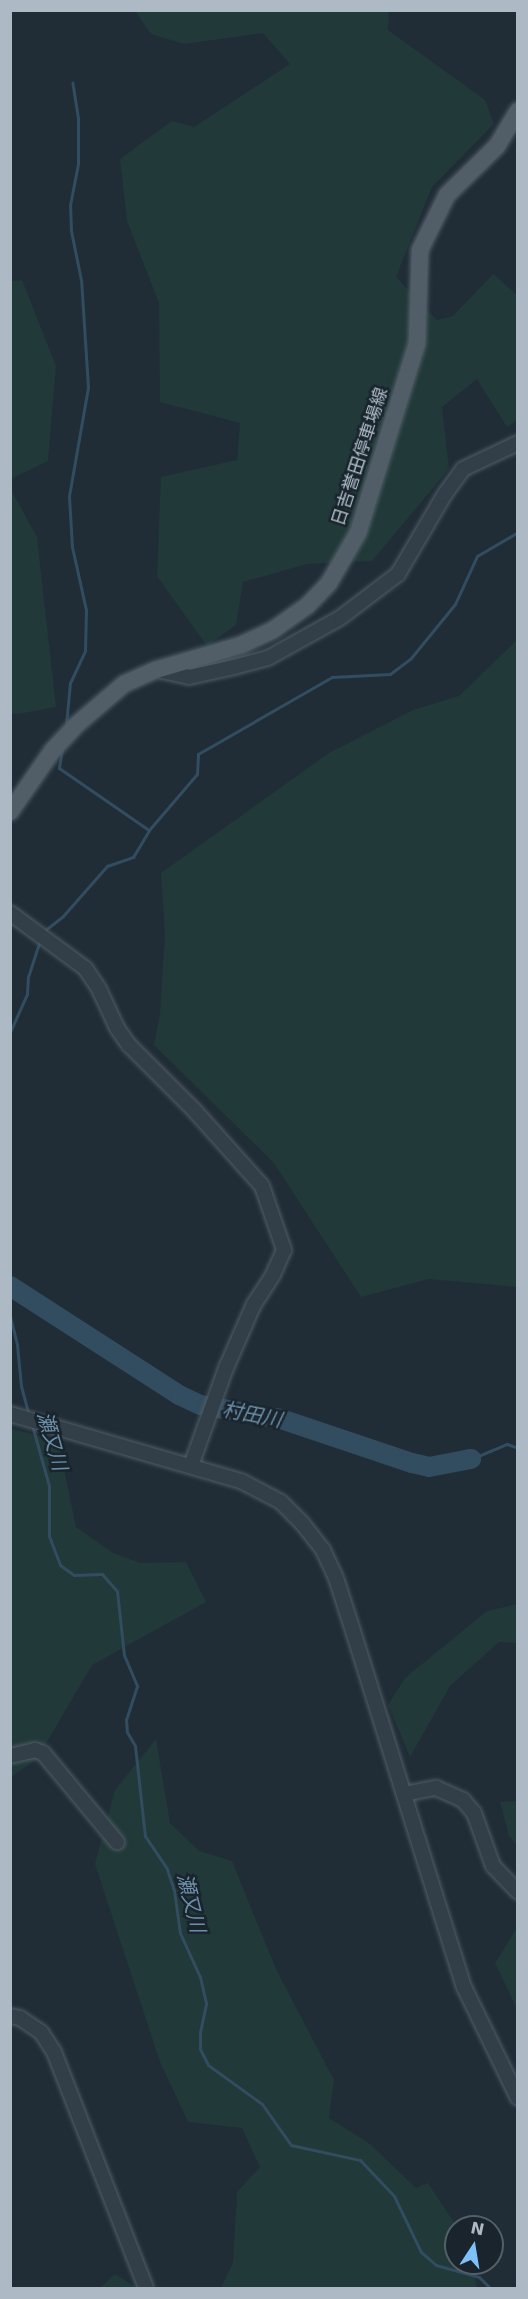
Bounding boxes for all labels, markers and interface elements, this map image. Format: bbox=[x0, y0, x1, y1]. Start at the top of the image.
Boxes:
street label: 日吉誉田停車場線 bbox=[327, 385, 393, 529]
water label: 村田川 bbox=[220, 1397, 284, 1433]
water label: 瀬又川 bbox=[32, 1409, 72, 1473]
water label: 瀬又川 bbox=[172, 1871, 210, 1935]
north arrow bbox=[444, 2215, 504, 2275]
text: N bbox=[469, 2218, 486, 2240]

